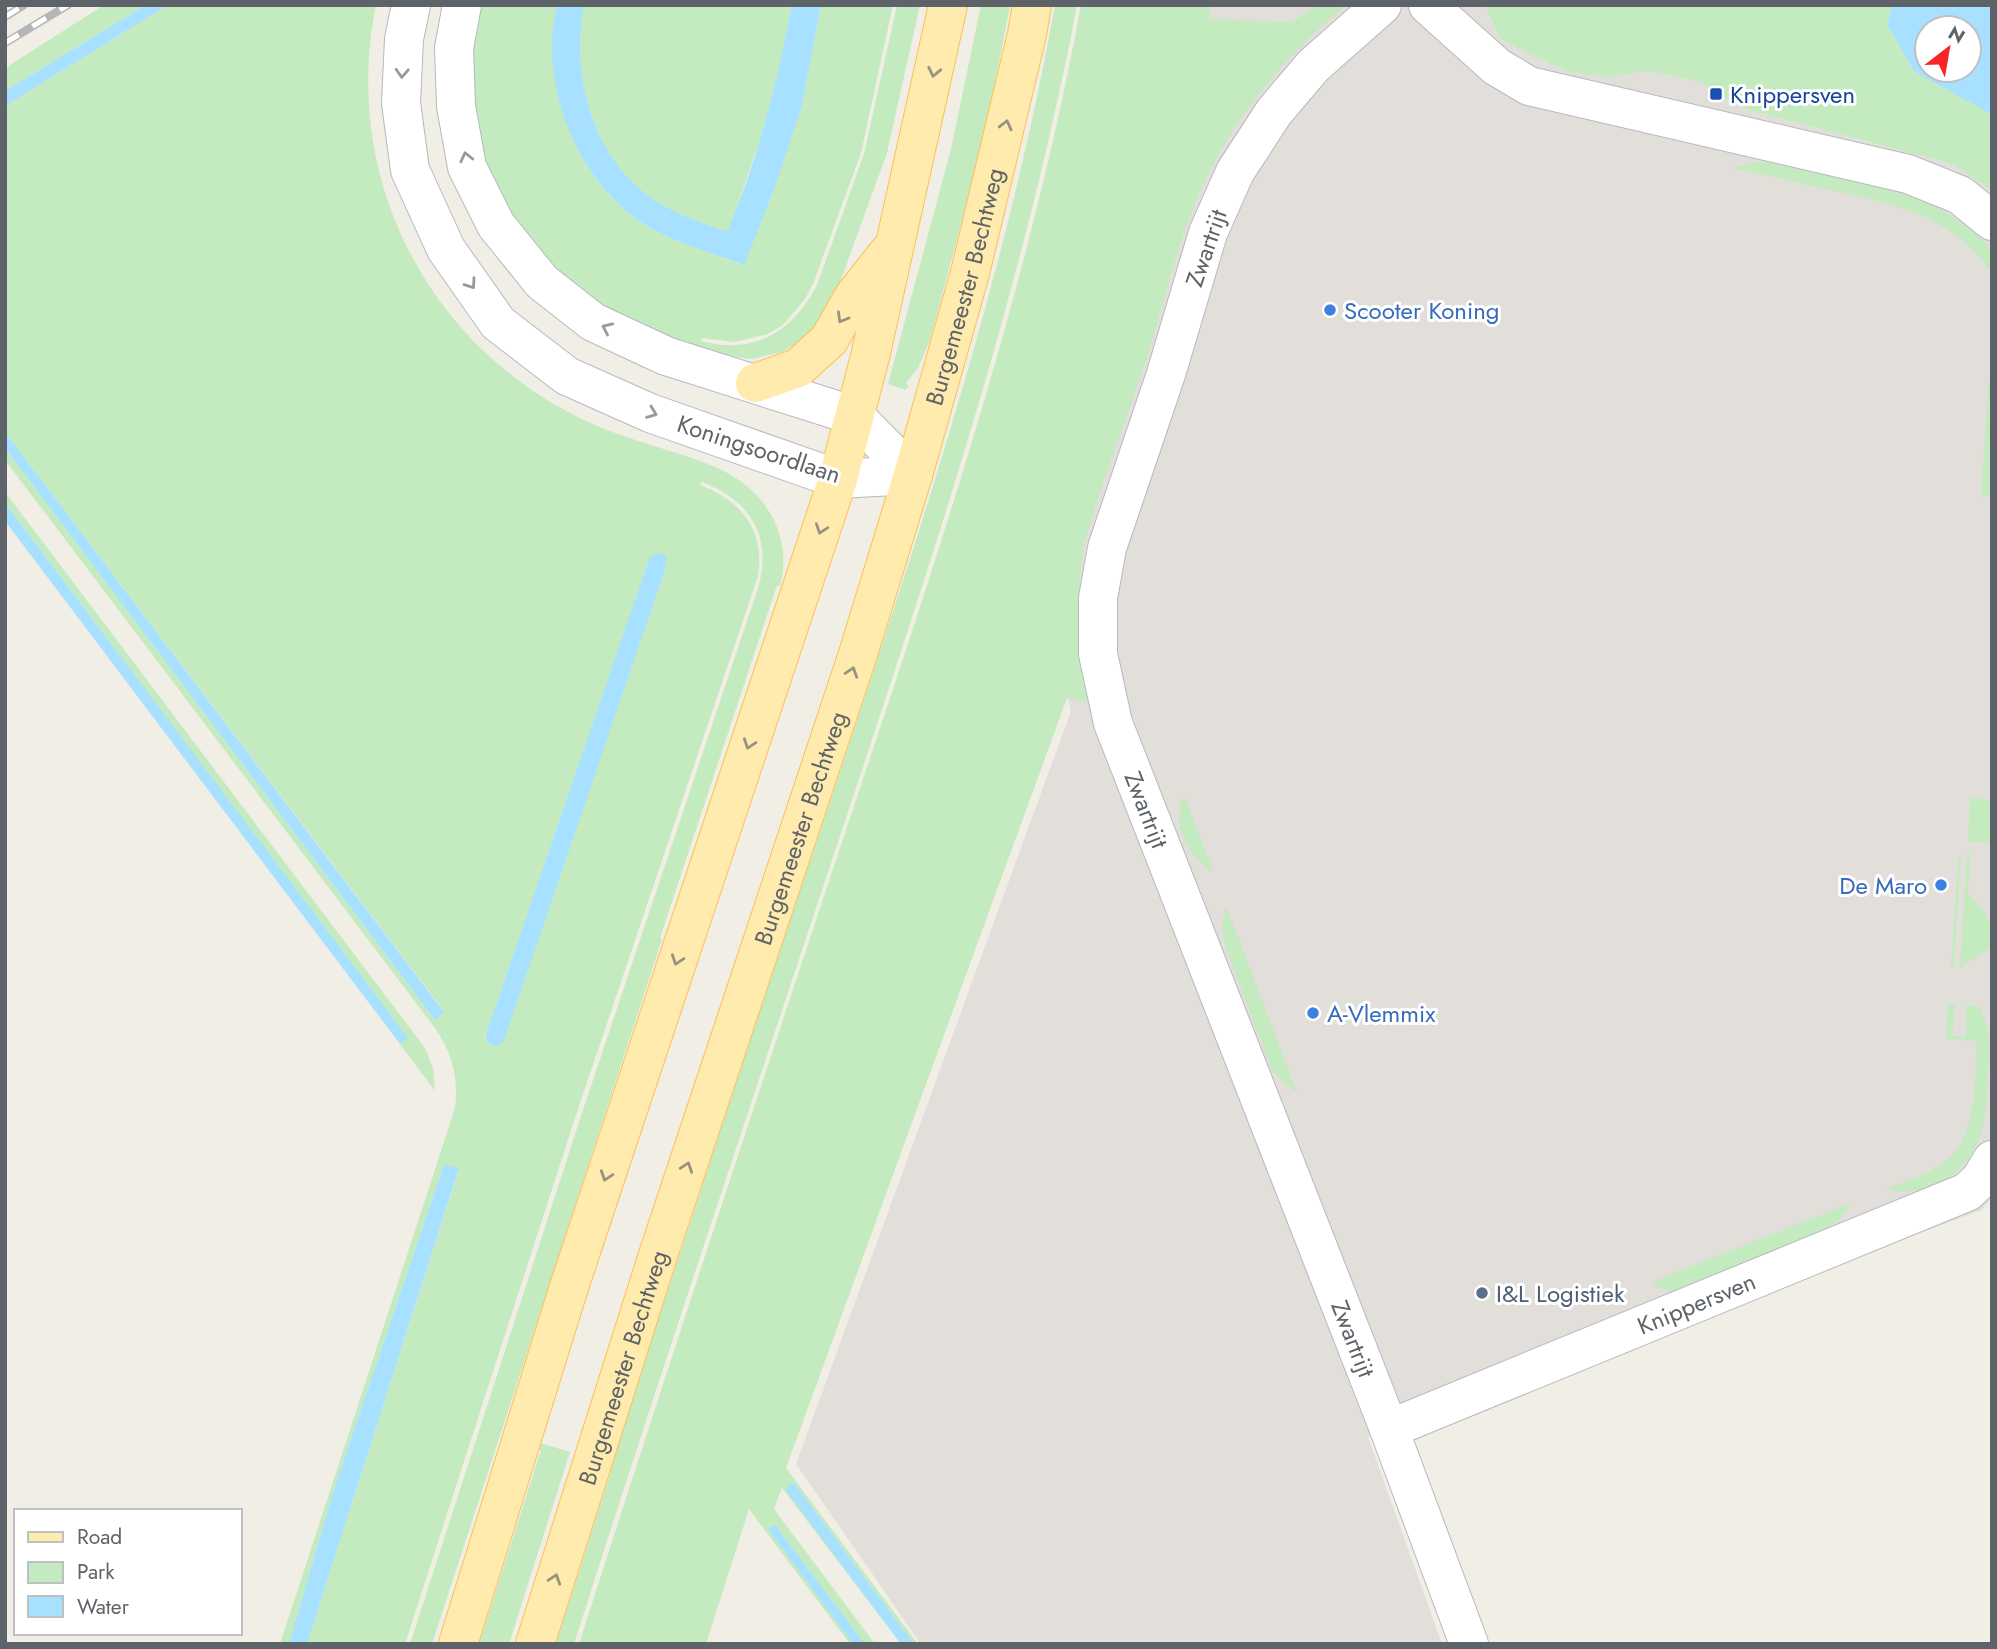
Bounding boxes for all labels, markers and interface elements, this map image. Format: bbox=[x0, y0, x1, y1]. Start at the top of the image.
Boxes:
north arrow bbox=[1913, 14, 1983, 84]
text: N bbox=[1943, 19, 1970, 50]
one-way arrow bbox=[927, 66, 942, 78]
one-way arrow bbox=[395, 67, 410, 78]
place label: Knippersven bbox=[1730, 77, 1855, 112]
marker: Knippersven bbox=[1708, 86, 1724, 102]
one-way arrow bbox=[998, 119, 1012, 131]
one-way arrow bbox=[459, 151, 474, 163]
street label: Burgemeester Bechtweg bbox=[916, 164, 1012, 409]
street label: Zwartrijt bbox=[1176, 204, 1236, 292]
one-way arrow bbox=[463, 276, 475, 289]
place label: Scooter Koning bbox=[1344, 293, 1499, 328]
marker: Scooter Koning bbox=[1322, 302, 1338, 318]
one-way arrow bbox=[837, 311, 850, 323]
one-way arrow bbox=[602, 322, 614, 336]
one-way arrow bbox=[646, 405, 658, 419]
street label: Koningsoordlaan bbox=[673, 406, 845, 492]
one-way arrow bbox=[815, 522, 829, 534]
one-way arrow bbox=[844, 667, 858, 679]
street label: Burgemeester Bechtweg bbox=[745, 707, 855, 949]
one-way arrow bbox=[743, 738, 757, 750]
street label: Zwartrijt bbox=[1116, 766, 1178, 854]
place label: De Maro bbox=[1839, 868, 1927, 903]
marker: De Maro bbox=[1933, 877, 1949, 893]
one-way arrow bbox=[671, 954, 686, 966]
place label: A-Vlemmix bbox=[1327, 996, 1436, 1031]
marker: A-Vlemmix bbox=[1305, 1005, 1321, 1021]
one-way arrow bbox=[679, 1162, 693, 1174]
one-way arrow bbox=[600, 1170, 614, 1182]
street label: Burgemeester Bechtweg bbox=[569, 1246, 676, 1489]
street label: Knippersven bbox=[1632, 1263, 1761, 1343]
place label: I&L Logistiek bbox=[1496, 1276, 1625, 1311]
marker: I&L Logistiek bbox=[1474, 1285, 1490, 1301]
street label: Zwartrijt bbox=[1323, 1295, 1385, 1383]
legend bbox=[14, 1509, 242, 1635]
text: Road bbox=[77, 1522, 122, 1552]
text: Park bbox=[77, 1557, 115, 1587]
one-way arrow bbox=[547, 1573, 561, 1585]
text: Water bbox=[77, 1592, 130, 1622]

